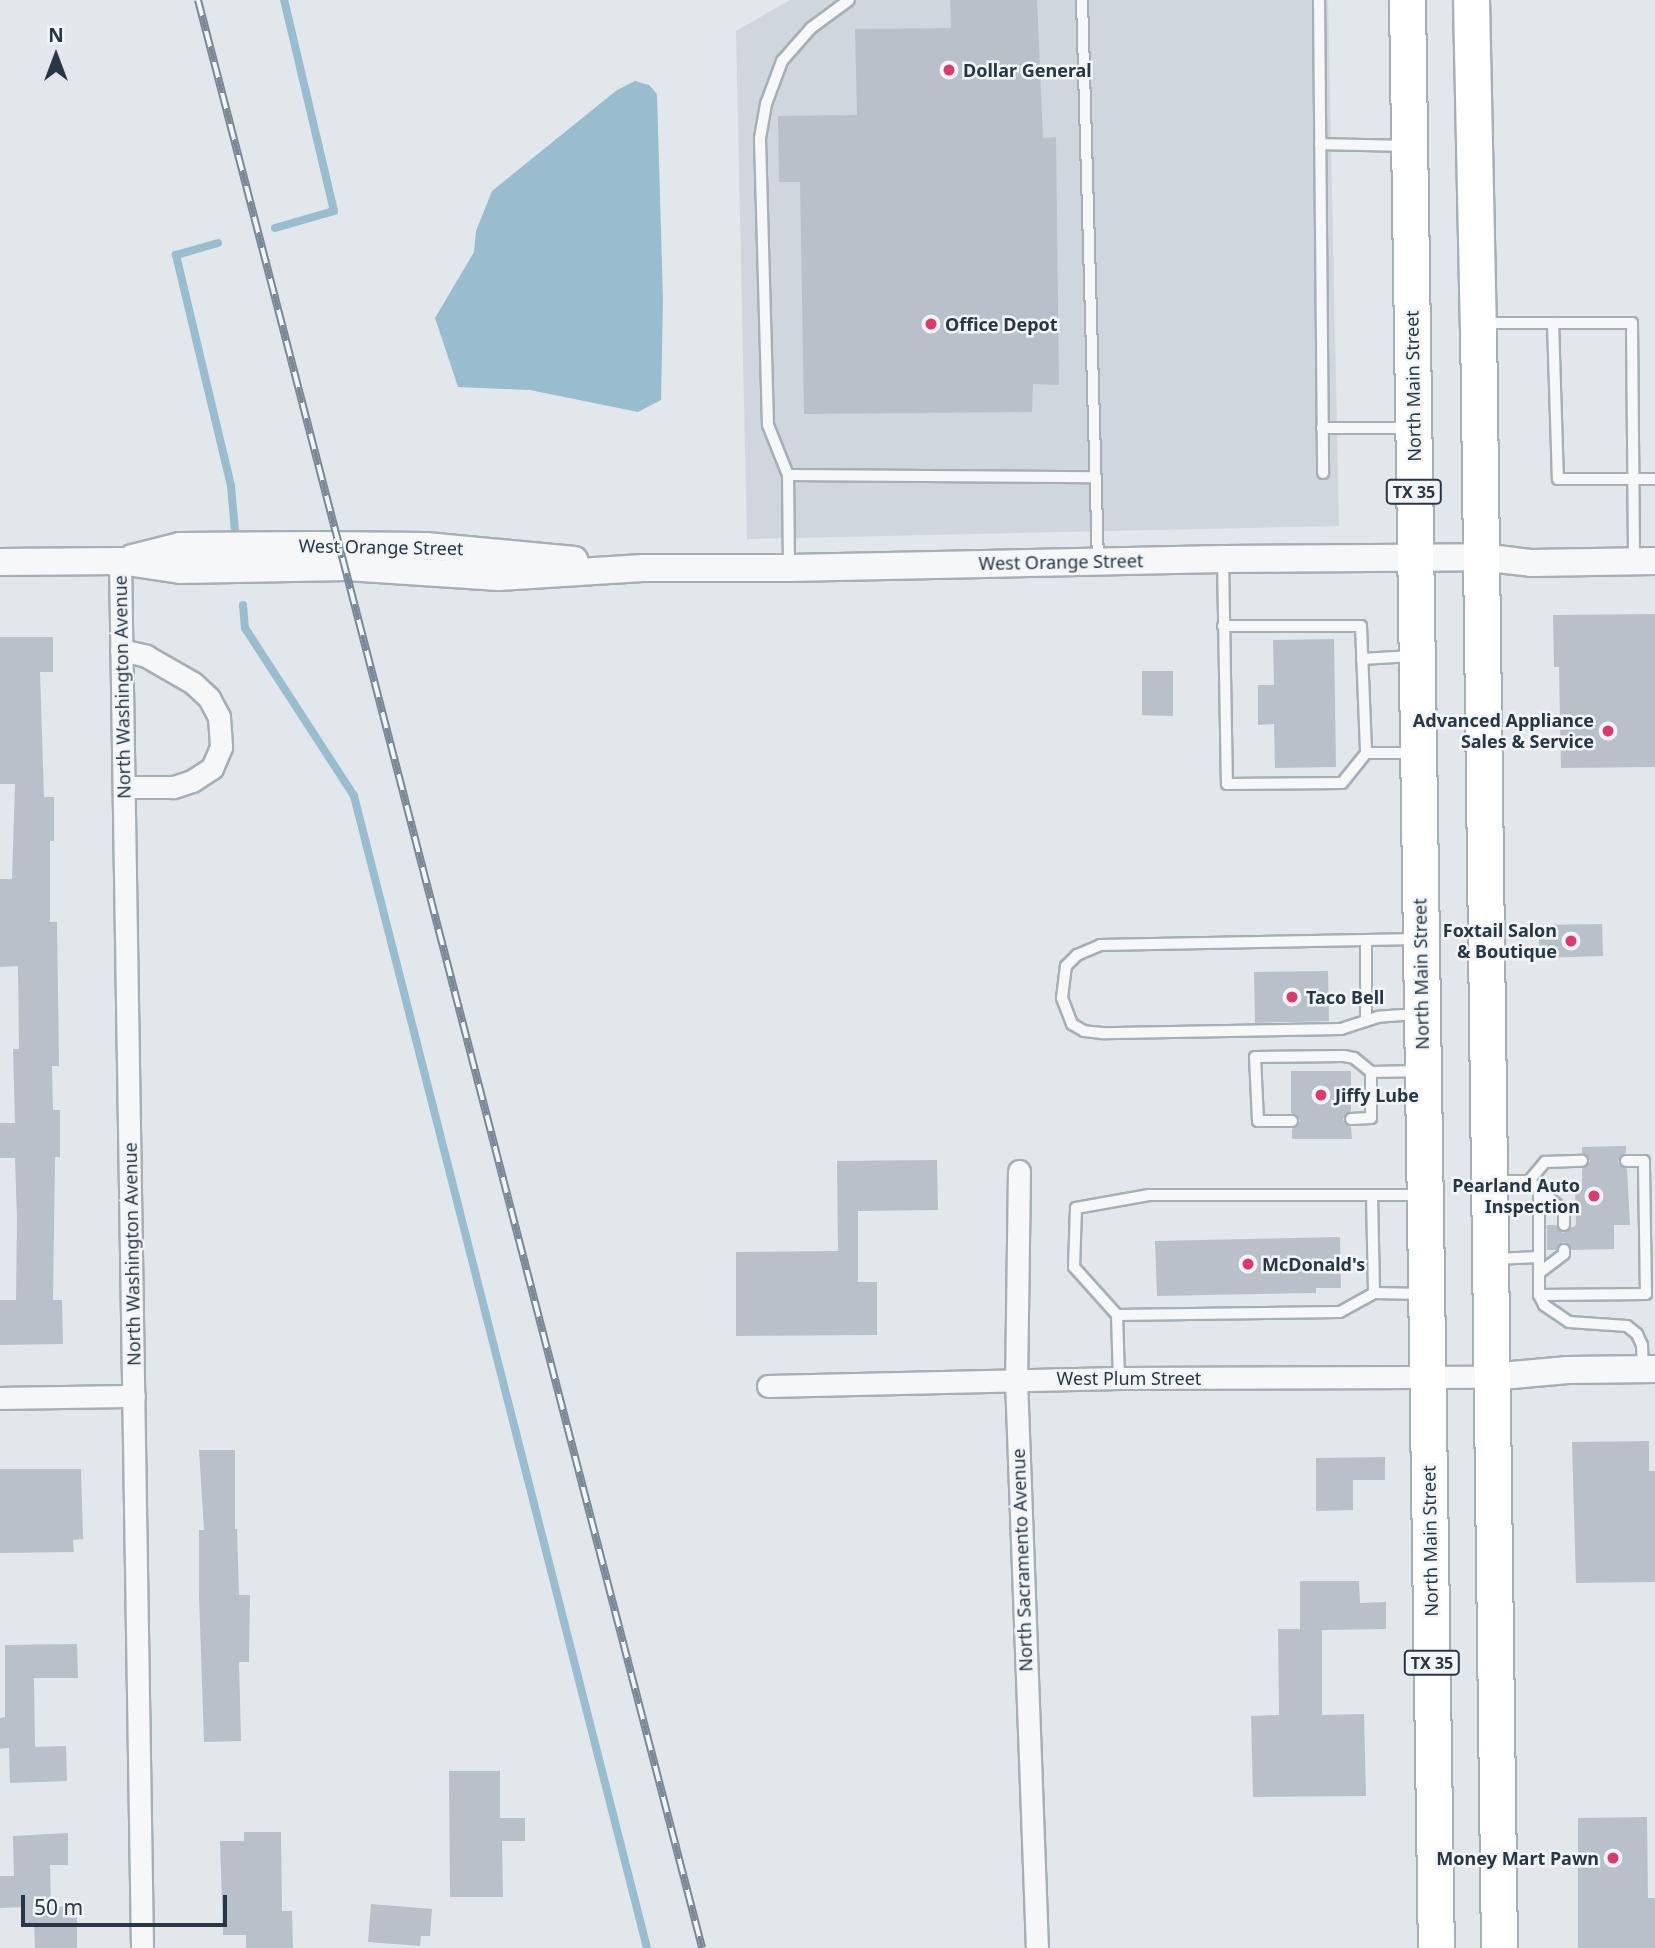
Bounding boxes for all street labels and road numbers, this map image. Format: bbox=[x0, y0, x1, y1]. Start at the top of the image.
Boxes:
street label: North Main Street bbox=[1401, 310, 1425, 462]
road number: TX 35 bbox=[1384, 480, 1444, 505]
street label: West Orange Street bbox=[298, 535, 464, 559]
street label: West Orange Street bbox=[978, 550, 1144, 574]
street label: North Washington Avenue bbox=[109, 575, 135, 799]
street label: North Main Street bbox=[1409, 898, 1433, 1050]
street label: North Washington Avenue bbox=[119, 1142, 145, 1366]
street label: West Plum Street bbox=[1057, 1367, 1201, 1389]
street label: North Sacramento Avenue bbox=[1007, 1448, 1037, 1672]
street label: North Main Street bbox=[1418, 1465, 1442, 1617]
road number: TX 35 bbox=[1402, 1651, 1462, 1676]

